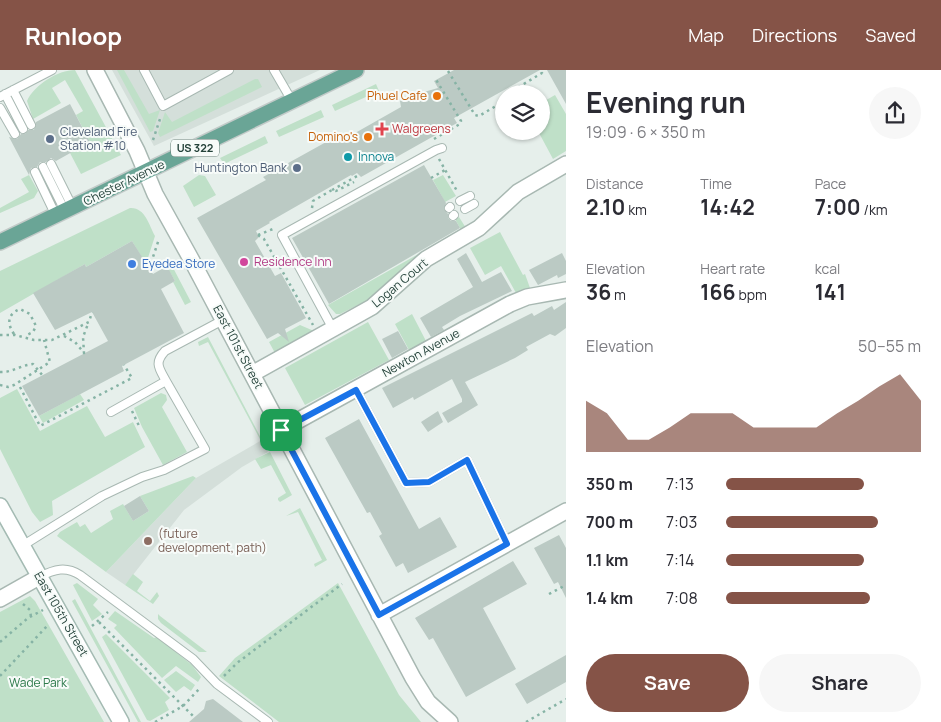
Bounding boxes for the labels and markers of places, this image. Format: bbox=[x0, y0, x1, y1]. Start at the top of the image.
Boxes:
place label: Phuel Cafe bbox=[367, 87, 427, 104]
marker: Phuel Cafe bbox=[431, 90, 443, 102]
place label: Walgreens bbox=[392, 120, 451, 137]
place label: Cleveland Fire Station #10 bbox=[60, 123, 137, 154]
marker: Walgreens bbox=[376, 123, 388, 135]
place label: Domino's bbox=[308, 128, 358, 145]
marker: Domino's bbox=[362, 131, 374, 143]
marker: Cleveland Fire Station #10 bbox=[44, 133, 56, 145]
place label: Innova bbox=[358, 148, 394, 165]
marker: Innova bbox=[342, 151, 354, 163]
place label: Huntington Bank bbox=[194, 159, 288, 176]
marker: Huntington Bank bbox=[291, 162, 303, 174]
place label: Residence Inn bbox=[254, 253, 332, 270]
place label: Eyedea Store bbox=[142, 255, 215, 272]
marker: Residence Inn bbox=[238, 256, 250, 268]
marker: Eyedea Store bbox=[126, 258, 138, 270]
pin bbox=[260, 409, 302, 451]
place label: (future development, path) bbox=[158, 525, 267, 556]
marker: (future development, path) bbox=[142, 535, 154, 547]

